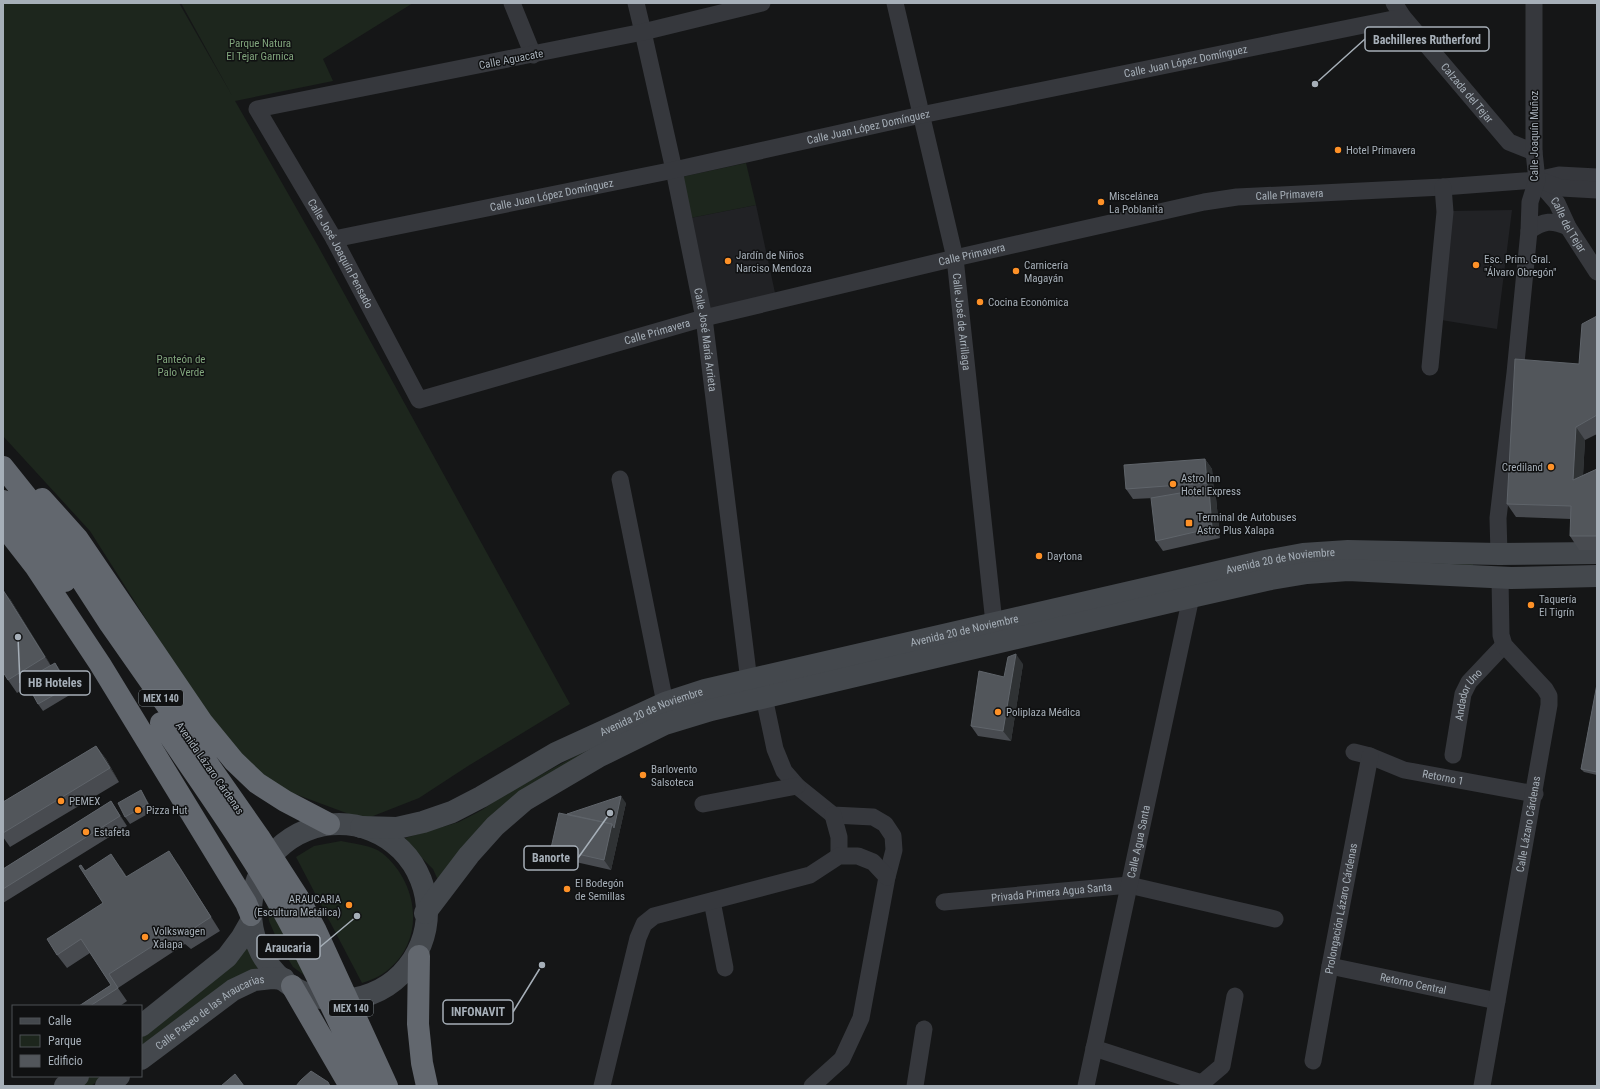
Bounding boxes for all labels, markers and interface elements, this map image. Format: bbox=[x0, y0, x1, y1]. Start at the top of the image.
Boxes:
callout: Bachilleres Rutherford bbox=[1365, 27, 1489, 51]
text: Bachilleres Rutherford bbox=[1373, 33, 1481, 47]
park label: Parque Natura El Tejar Garnica bbox=[226, 37, 294, 63]
street label: Calle Juan López Domínguez bbox=[1123, 43, 1249, 81]
street label: Calle Aguacate bbox=[478, 47, 544, 72]
street label: Calzada del Tejar bbox=[1438, 61, 1496, 126]
street label: Calle Joaquín Muñoz bbox=[1528, 90, 1541, 181]
street label: Calle Juan López Domínguez bbox=[806, 107, 931, 147]
place label: Hotel Primavera bbox=[1346, 144, 1415, 157]
marker: Hotel Primavera bbox=[1333, 145, 1343, 155]
street label: Calle Juan López Domínguez bbox=[489, 176, 615, 214]
street label: Calle Primavera bbox=[1255, 187, 1324, 203]
place label: Miscelánea La Poblanita bbox=[1109, 190, 1163, 216]
street label: Calle del Tejar bbox=[1548, 194, 1589, 255]
street label: Calle José Joaquín Pensado bbox=[305, 197, 376, 311]
marker: Miscelánea La Poblanita bbox=[1096, 197, 1106, 207]
street label: Calle Primavera bbox=[937, 241, 1006, 269]
place label: Jardín de Niños Narciso Mendoza bbox=[736, 249, 812, 275]
place label: Esc. Prim. Gral. "Álvaro Obregón" bbox=[1484, 253, 1557, 279]
marker: Jardín de Niños Narciso Mendoza bbox=[723, 256, 733, 266]
place label: Carnicería Magayán bbox=[1024, 259, 1068, 285]
marker: Esc. Prim. Gral. "Álvaro Obregón" bbox=[1471, 260, 1481, 270]
marker: Carnicería Magayán bbox=[1011, 266, 1021, 276]
street label: Calle José de Arrillaga bbox=[950, 272, 973, 371]
street label: Calle José María Arrieta bbox=[691, 287, 719, 392]
place label: Cocina Económica bbox=[988, 296, 1068, 309]
marker: Cocina Económica bbox=[975, 297, 985, 307]
street label: Calle Primavera bbox=[623, 316, 692, 348]
park label: Panteón de Palo Verde bbox=[156, 353, 206, 379]
place label: Crediland bbox=[1502, 461, 1543, 474]
marker: Crediland bbox=[1546, 462, 1556, 472]
place label: Astro Inn Hotel Express bbox=[1181, 472, 1241, 498]
marker: Astro Inn Hotel Express bbox=[1168, 479, 1178, 489]
place label: Terminal de Autobuses Astro Plus Xalapa bbox=[1197, 511, 1297, 537]
marker: Terminal de Autobuses Astro Plus Xalapa bbox=[1184, 518, 1194, 528]
street label: Avenida 20 de Noviembre bbox=[1225, 546, 1335, 577]
place label: Daytona bbox=[1047, 550, 1082, 563]
marker: Daytona bbox=[1034, 551, 1044, 561]
place label: Taquería El Tigrín bbox=[1539, 593, 1577, 619]
marker: Taquería El Tigrín bbox=[1526, 600, 1536, 610]
street label: Avenida 20 de Noviembre bbox=[909, 612, 1020, 649]
street label: Andador Uno bbox=[1453, 666, 1485, 722]
callout: HB Hoteles bbox=[20, 671, 90, 695]
text: HB Hoteles bbox=[28, 676, 82, 690]
street label: Avenida 20 de Noviembre bbox=[598, 685, 705, 739]
road number: MEX 140 bbox=[139, 690, 183, 706]
place label: Poliplaza Médica bbox=[1006, 706, 1080, 719]
marker: Poliplaza Médica bbox=[993, 707, 1003, 717]
street label: Avenida Lázaro Cárdenas bbox=[173, 720, 246, 817]
place label: Barlovento Salsoteca bbox=[651, 763, 698, 789]
street label: Retorno 1 bbox=[1421, 767, 1465, 788]
marker: Barlovento Salsoteca bbox=[638, 770, 648, 780]
street label: Calle Lázaro Cárdenas bbox=[1514, 775, 1543, 873]
place label: PEMEX bbox=[69, 795, 100, 808]
marker: PEMEX bbox=[56, 796, 66, 806]
place label: Pizza Hut bbox=[146, 804, 187, 817]
street label: Calle Agua Santa bbox=[1125, 804, 1153, 879]
marker: Pizza Hut bbox=[133, 805, 143, 815]
place label: Estafeta bbox=[94, 826, 130, 839]
marker: Estafeta bbox=[81, 827, 91, 837]
street label: Prolongación Lázaro Cárdenas bbox=[1323, 842, 1360, 975]
callout: Banorte bbox=[524, 846, 578, 870]
text: Banorte bbox=[532, 851, 570, 865]
place label: El Bodegón de Semillas bbox=[575, 877, 625, 903]
street label: Privada Primera Agua Santa bbox=[991, 881, 1113, 905]
marker: El Bodegón de Semillas bbox=[562, 884, 572, 894]
place label: ARAUCARIA (Escultura Metálica) bbox=[254, 893, 342, 919]
marker: ARAUCARIA (Escultura Metálica) bbox=[344, 900, 354, 910]
place label: Volkswagen Xalapa bbox=[153, 925, 205, 951]
marker: Volkswagen Xalapa bbox=[140, 932, 150, 942]
callout: Araucaria bbox=[257, 935, 320, 959]
text: Araucaria bbox=[265, 941, 312, 955]
street label: Retorno Central bbox=[1379, 971, 1447, 997]
street label: Calle Paseo de las Araucarias bbox=[153, 973, 265, 1053]
road number: MEX 140 bbox=[329, 1000, 373, 1016]
callout: INFONAVIT bbox=[443, 1000, 513, 1024]
legend bbox=[12, 1005, 142, 1077]
text: INFONAVIT bbox=[451, 1005, 506, 1019]
text: Calle bbox=[48, 1014, 72, 1028]
text: Parque bbox=[48, 1034, 82, 1048]
text: Edificio bbox=[48, 1054, 83, 1068]

